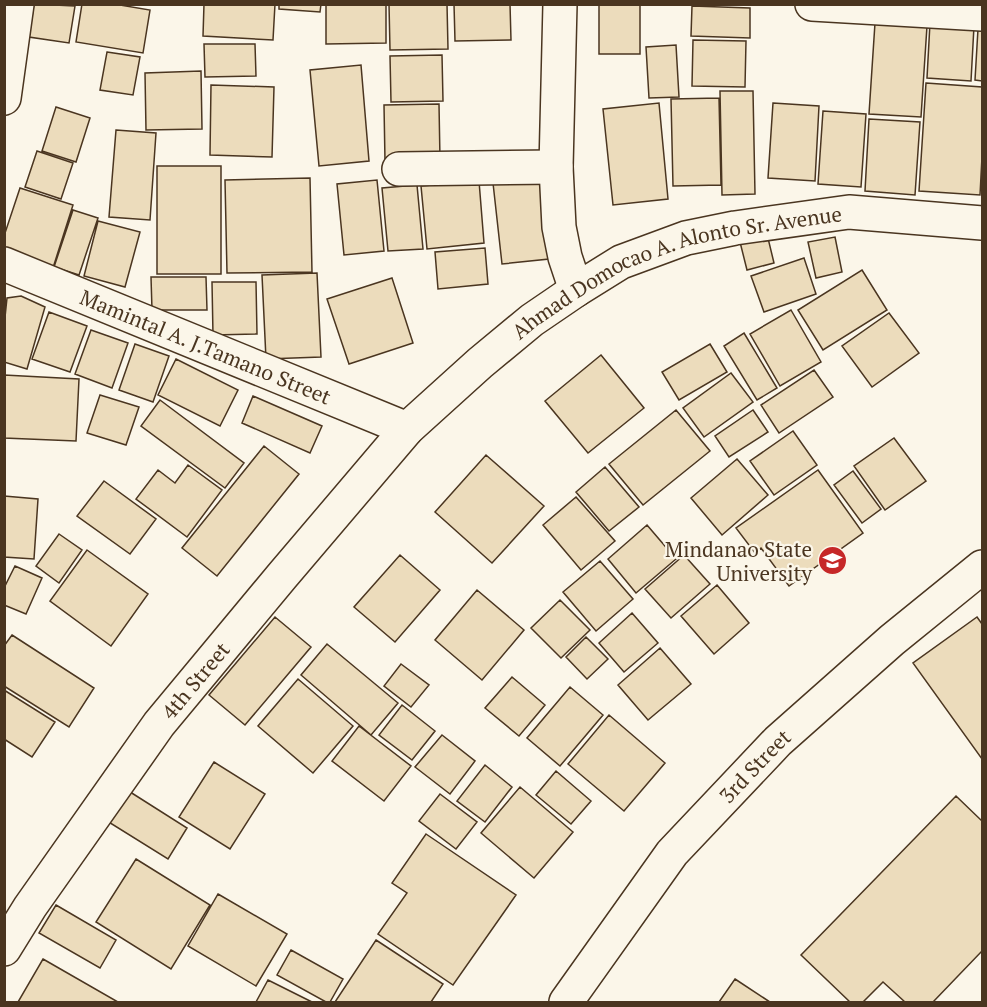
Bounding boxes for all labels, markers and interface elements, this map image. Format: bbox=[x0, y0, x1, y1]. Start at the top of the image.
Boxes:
street label: Ahmad Domocao A. Alonto Sr. Avenue bbox=[506, 199, 844, 345]
street label: Mamintal A. J.Tamano Street bbox=[76, 283, 336, 411]
place label: Mindanao State University bbox=[665, 535, 812, 587]
school or university icon: Mindanao State University bbox=[817, 545, 849, 577]
street label: 4th Street bbox=[155, 636, 236, 725]
street label: 3rd Street bbox=[713, 722, 796, 809]

